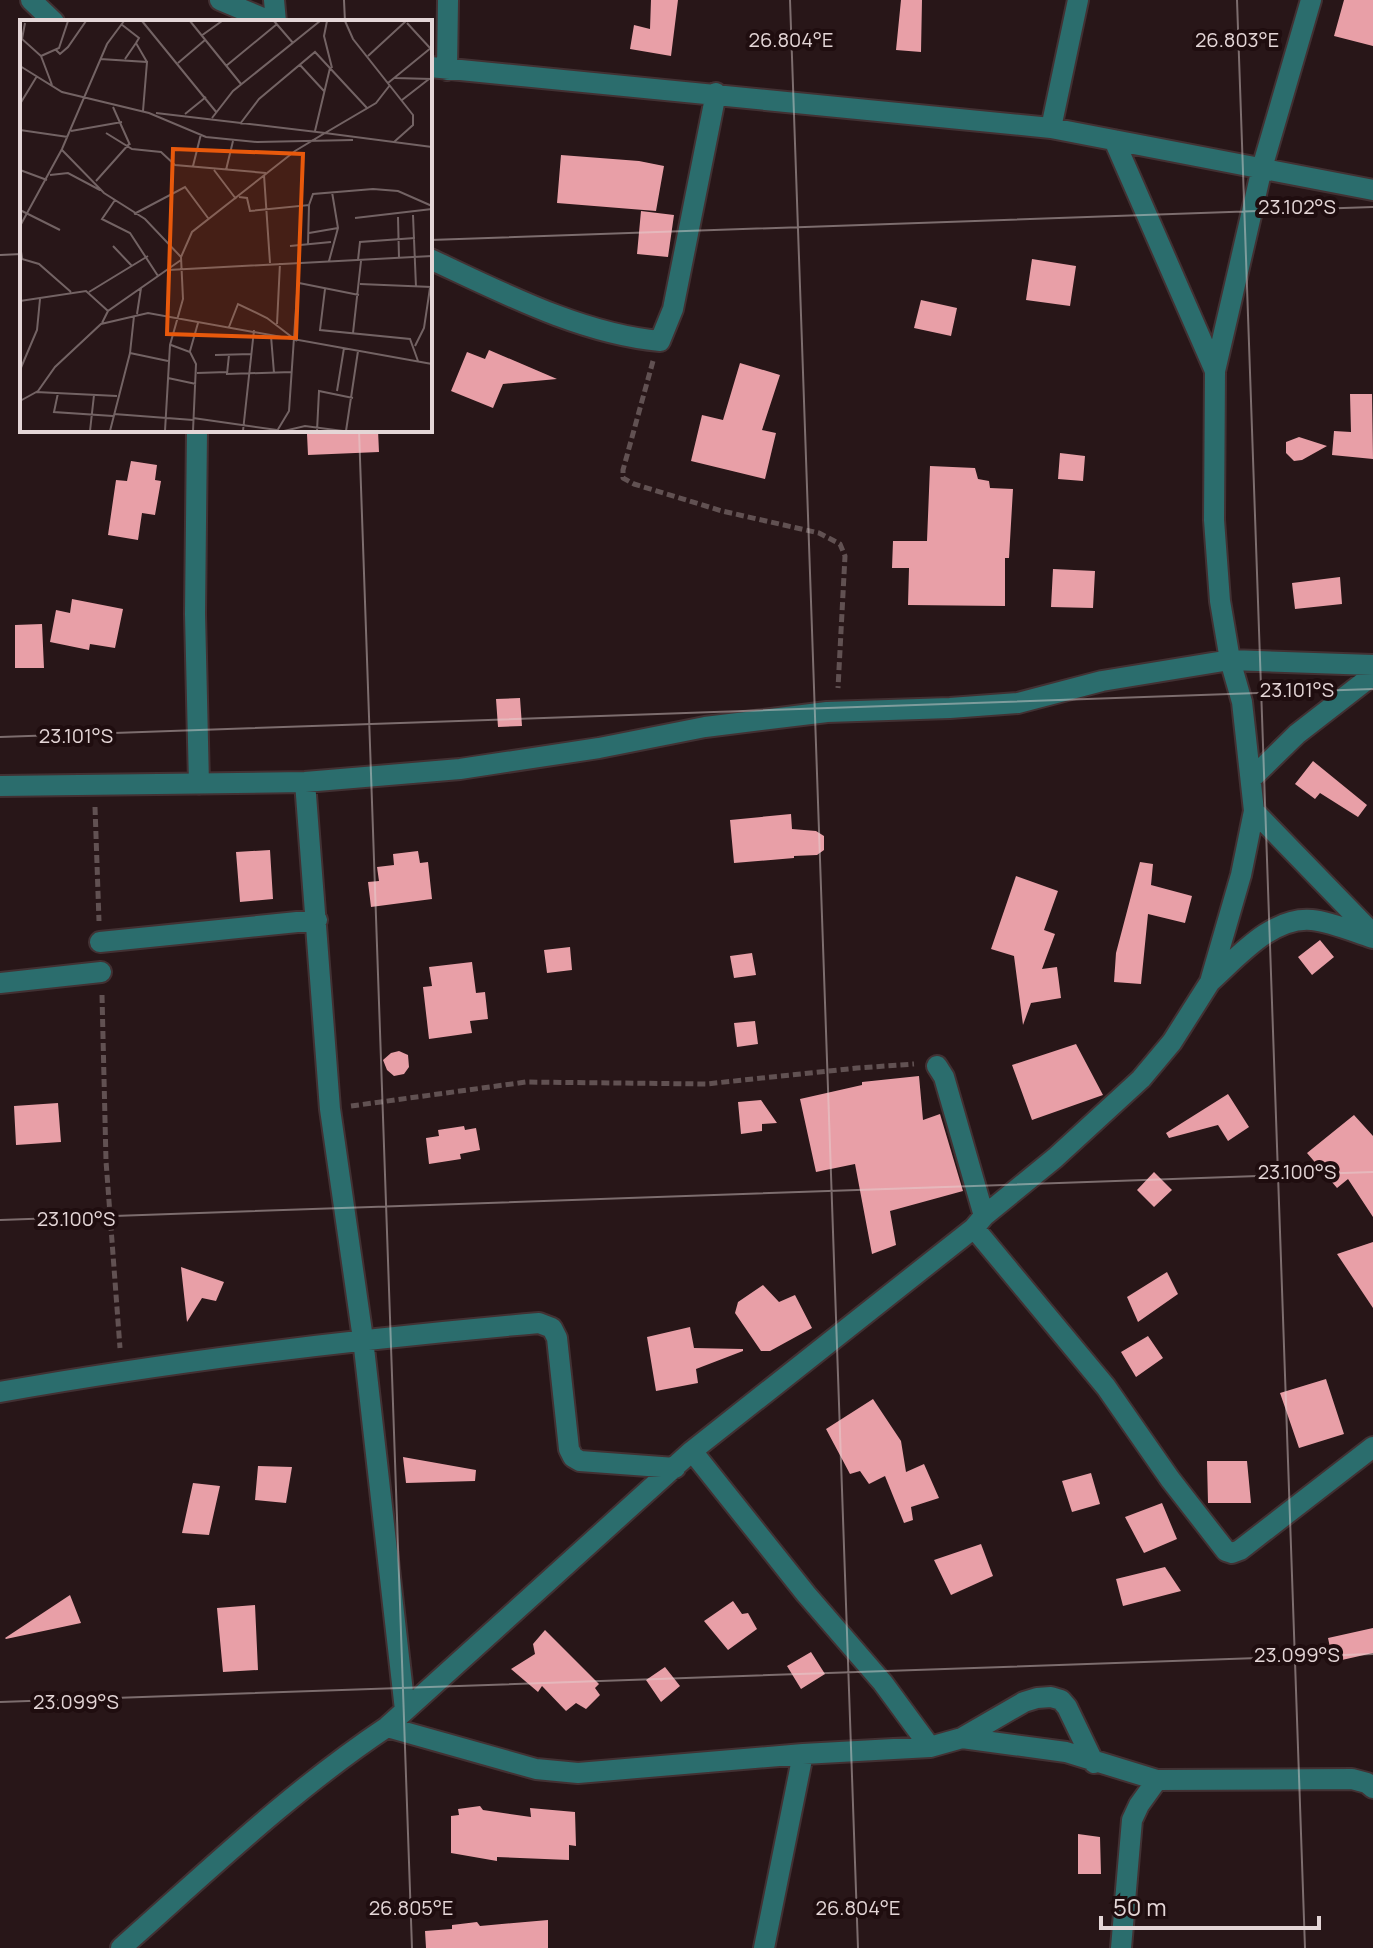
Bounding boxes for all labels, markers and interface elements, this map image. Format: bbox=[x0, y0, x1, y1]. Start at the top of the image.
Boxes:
inset map bbox=[20, 20, 432, 432]
text: 26.804°E bbox=[749, 26, 833, 53]
text: 26.803°E bbox=[1195, 26, 1279, 53]
text: 23.102°S bbox=[1258, 193, 1336, 220]
text: 23.101°S bbox=[1260, 676, 1334, 703]
text: 23.101°S bbox=[39, 722, 113, 749]
text: 23.100°S bbox=[1258, 1158, 1336, 1185]
text: 23.100°S bbox=[37, 1205, 115, 1232]
text: 23.099°S bbox=[1254, 1641, 1340, 1668]
text: 23.099°S bbox=[33, 1688, 119, 1715]
scale bar bbox=[1101, 1880, 1319, 1930]
text: 50 m bbox=[1113, 1890, 1167, 1923]
text: 26.805°E bbox=[369, 1894, 453, 1921]
text: 26.804°E bbox=[816, 1894, 900, 1921]

